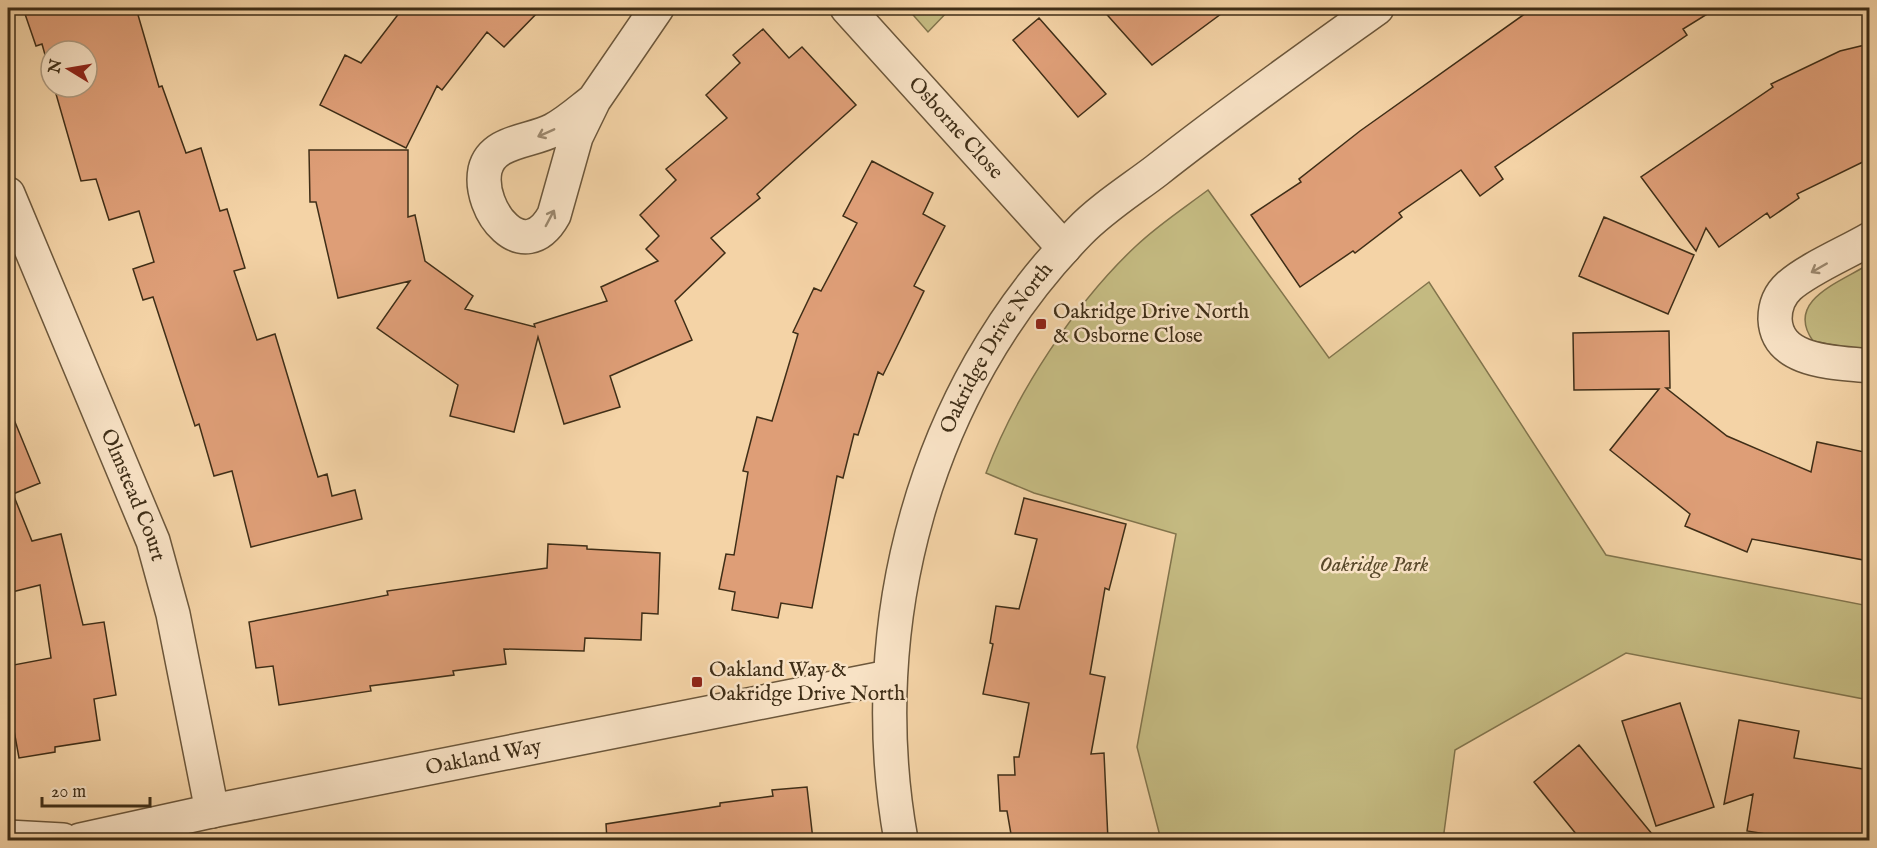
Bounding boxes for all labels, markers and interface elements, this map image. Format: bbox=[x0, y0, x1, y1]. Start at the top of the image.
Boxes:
north arrow bbox=[39, 39, 99, 99]
text: N bbox=[45, 58, 67, 76]
street label: Osborne Close bbox=[902, 71, 1009, 185]
one-way arrow bbox=[537, 127, 555, 139]
one-way arrow bbox=[545, 210, 557, 228]
street label: Oakridge Drive North bbox=[934, 257, 1059, 438]
one-way arrow bbox=[1811, 263, 1828, 275]
place label: Oakridge Drive North & Osborne Close bbox=[1053, 299, 1249, 350]
marker: Oakridge Drive North & Osborne Close bbox=[1034, 317, 1048, 331]
street label: Olmstead Court bbox=[94, 425, 171, 564]
park label: Oakridge Park bbox=[1320, 552, 1429, 579]
place label: Oakland Way & Oakridge Drive North bbox=[709, 657, 905, 708]
marker: Oakland Way & Oakridge Drive North bbox=[690, 675, 704, 689]
street label: Oakland Way bbox=[423, 732, 544, 782]
scale bar bbox=[42, 770, 150, 808]
text: 20 m bbox=[51, 781, 86, 804]

